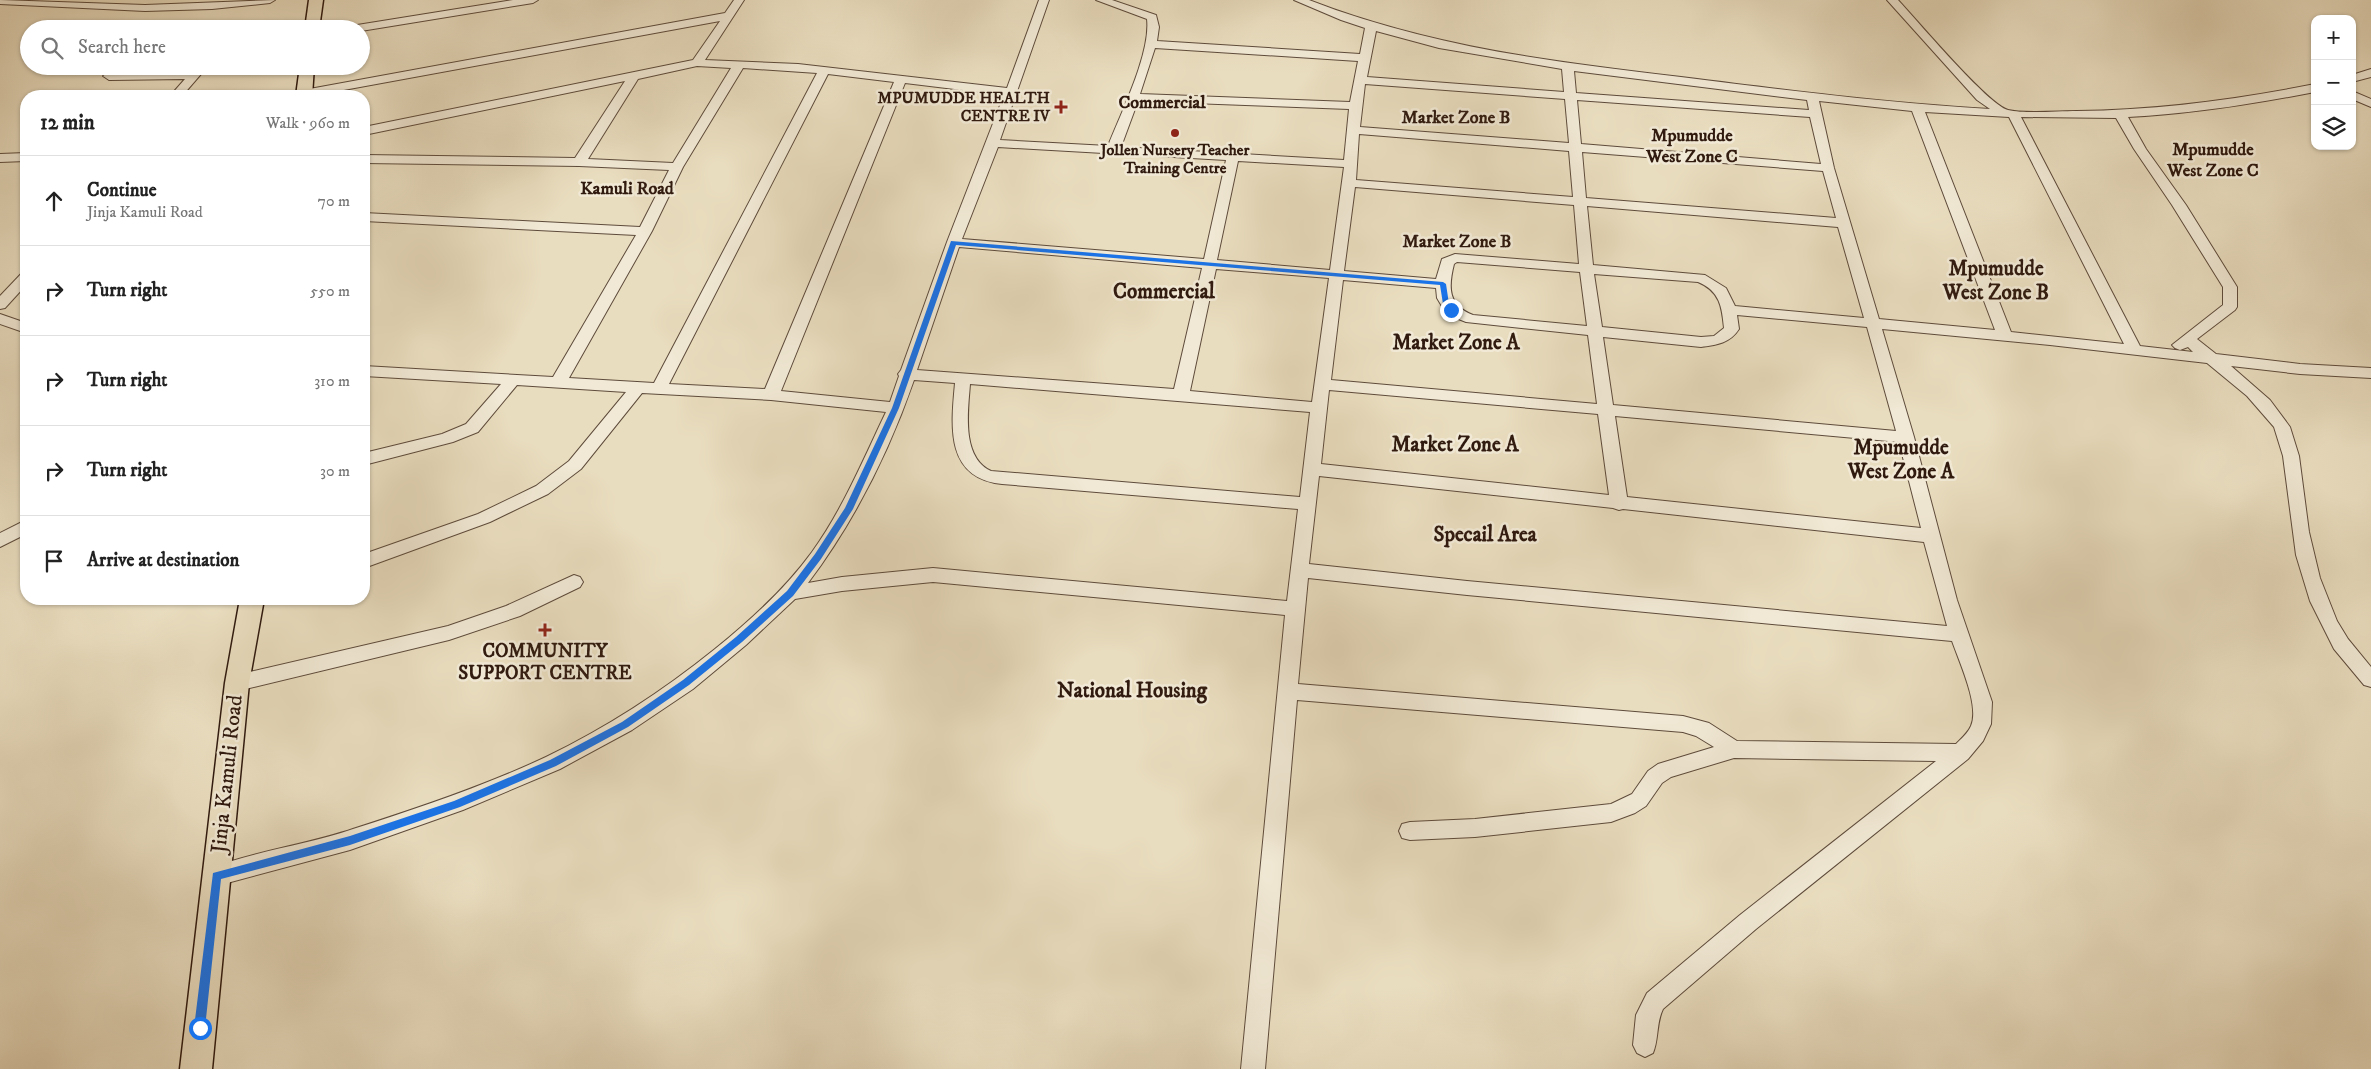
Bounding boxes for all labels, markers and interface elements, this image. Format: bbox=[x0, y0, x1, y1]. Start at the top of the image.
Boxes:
map controls bbox=[2311, 15, 2356, 150]
button: + bbox=[2311, 15, 2356, 60]
search box bbox=[20, 20, 370, 75]
icon: search bbox=[38, 34, 66, 62]
text: Search here bbox=[78, 36, 166, 59]
button: − bbox=[2311, 60, 2356, 105]
place label: MPUMUDDE HEALTH CENTRE IV bbox=[878, 88, 1051, 126]
district label: Commercial bbox=[1118, 92, 1206, 114]
marker: MPUMUDDE HEALTH CENTRE IV bbox=[1054, 100, 1068, 114]
button: layers bbox=[2311, 105, 2356, 150]
district label: Market Zone B bbox=[1402, 107, 1510, 129]
text: 12 min bbox=[40, 110, 95, 136]
text: Walk · 960 m bbox=[266, 113, 350, 133]
district label: Mpumudde West Zone C bbox=[1645, 125, 1738, 168]
marker: Jollen Nursery Teacher Training Centre bbox=[1169, 127, 1181, 139]
district label: Mpumudde West Zone C bbox=[2166, 139, 2259, 182]
place label: Jollen Nursery Teacher Training Centre bbox=[1099, 140, 1250, 178]
district label: Kamuli Road bbox=[580, 178, 675, 200]
text: Continue bbox=[87, 179, 157, 202]
icon: ahead bbox=[40, 187, 68, 215]
text: 70 m bbox=[318, 191, 350, 211]
text: Jinja Kamuli Road bbox=[87, 202, 203, 222]
district label: Market Zone B bbox=[1403, 231, 1511, 253]
district label: Mpumudde West Zone B bbox=[1942, 256, 2049, 306]
icon: right bbox=[40, 277, 68, 305]
text: Turn right bbox=[87, 279, 167, 302]
district label: Commercial bbox=[1113, 279, 1216, 305]
text: 550 m bbox=[310, 281, 350, 301]
route end bbox=[1440, 299, 1463, 322]
district label: Market Zone A bbox=[1392, 330, 1520, 356]
icon: right bbox=[40, 367, 68, 395]
text: Turn right bbox=[87, 369, 167, 392]
text: 310 m bbox=[314, 371, 350, 391]
district label: Market Zone A bbox=[1391, 432, 1519, 458]
district label: Mpumudde West Zone A bbox=[1847, 435, 1955, 485]
icon: right bbox=[40, 457, 68, 485]
text: Turn right bbox=[87, 459, 167, 482]
text: 30 m bbox=[320, 461, 350, 481]
district label: Specail Area bbox=[1433, 522, 1538, 548]
icon: arrive bbox=[40, 547, 68, 575]
text: Arrive at destination bbox=[87, 549, 239, 572]
marker: COMMUNITY SUPPORT CENTRE bbox=[538, 623, 552, 637]
place label: COMMUNITY SUPPORT CENTRE bbox=[458, 640, 632, 685]
district label: National Housing bbox=[1057, 678, 1208, 704]
street label: Jinja Kamuli Road bbox=[205, 693, 249, 857]
route start bbox=[189, 1017, 212, 1040]

